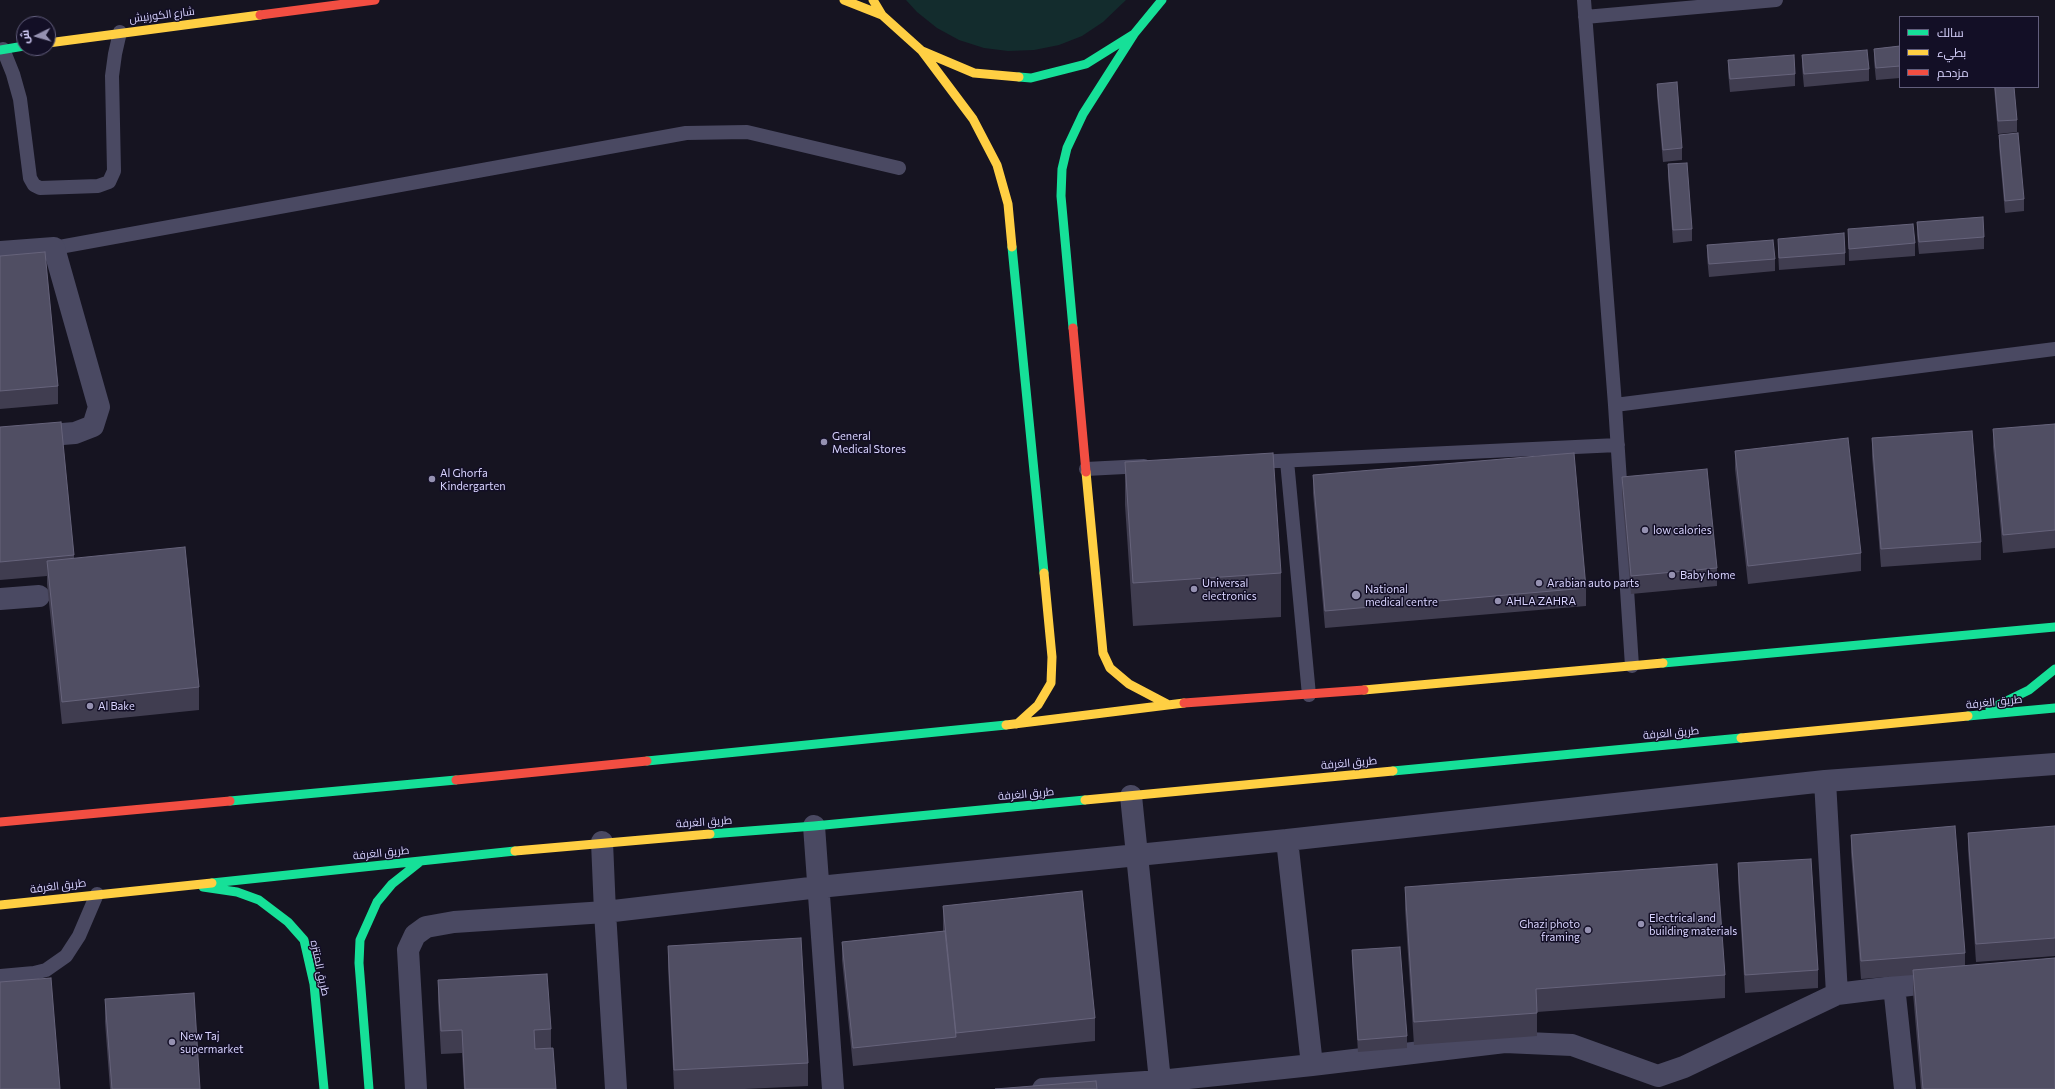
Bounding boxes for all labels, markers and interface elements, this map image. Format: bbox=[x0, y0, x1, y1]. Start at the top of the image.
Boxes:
street label: شارع الكورنيش bbox=[129, 4, 195, 26]
north arrow bbox=[16, 16, 56, 56]
legend bbox=[1899, 16, 2039, 88]
text: سالك bbox=[1937, 25, 1964, 39]
text: ش bbox=[17, 29, 32, 45]
text: بطيء bbox=[1937, 45, 1966, 59]
text: مزدحم bbox=[1937, 65, 1969, 79]
place label: General Medical Stores bbox=[832, 429, 906, 455]
marker: General Medical Stores bbox=[819, 437, 829, 447]
place label: Al Ghorfa Kindergarten bbox=[440, 466, 506, 492]
marker: Al Ghorfa Kindergarten bbox=[427, 474, 437, 484]
place label: low calories bbox=[1653, 523, 1712, 537]
marker: low calories bbox=[1640, 525, 1650, 535]
place label: Baby home bbox=[1680, 568, 1735, 582]
marker: Baby home bbox=[1667, 570, 1677, 580]
place label: Universal electronics bbox=[1202, 576, 1257, 602]
place label: Arabian auto parts bbox=[1547, 576, 1639, 590]
marker: Arabian auto parts bbox=[1534, 578, 1544, 588]
place label: National medical centre bbox=[1365, 582, 1438, 608]
marker: Universal electronics bbox=[1189, 584, 1199, 594]
marker: National medical centre bbox=[1350, 589, 1362, 601]
place label: AHLA ZAHRA bbox=[1506, 594, 1576, 608]
marker: AHLA ZAHRA bbox=[1493, 596, 1503, 606]
street label: طريق الغرفة bbox=[1965, 692, 2023, 712]
place label: Al Bake bbox=[98, 699, 135, 713]
marker: Al Bake bbox=[85, 701, 95, 711]
street label: طريق الغرفة bbox=[1642, 724, 1700, 742]
street label: طريق الغرفة bbox=[1320, 754, 1378, 772]
street label: طريق الغرفة bbox=[997, 785, 1055, 803]
street label: طريق الغرفة bbox=[675, 813, 733, 831]
street label: طريق الغرفة bbox=[352, 843, 410, 863]
street label: طريق الغرفة bbox=[29, 876, 87, 896]
place label: Electrical and building materials bbox=[1649, 911, 1737, 937]
place label: Ghazi photo framing bbox=[1519, 917, 1580, 943]
marker: Electrical and building materials bbox=[1636, 919, 1646, 929]
marker: Ghazi photo framing bbox=[1583, 925, 1593, 935]
street label: طريق المنتزه bbox=[308, 939, 332, 997]
place label: New Taj supermarket bbox=[180, 1029, 244, 1055]
marker: New Taj supermarket bbox=[167, 1037, 177, 1047]

